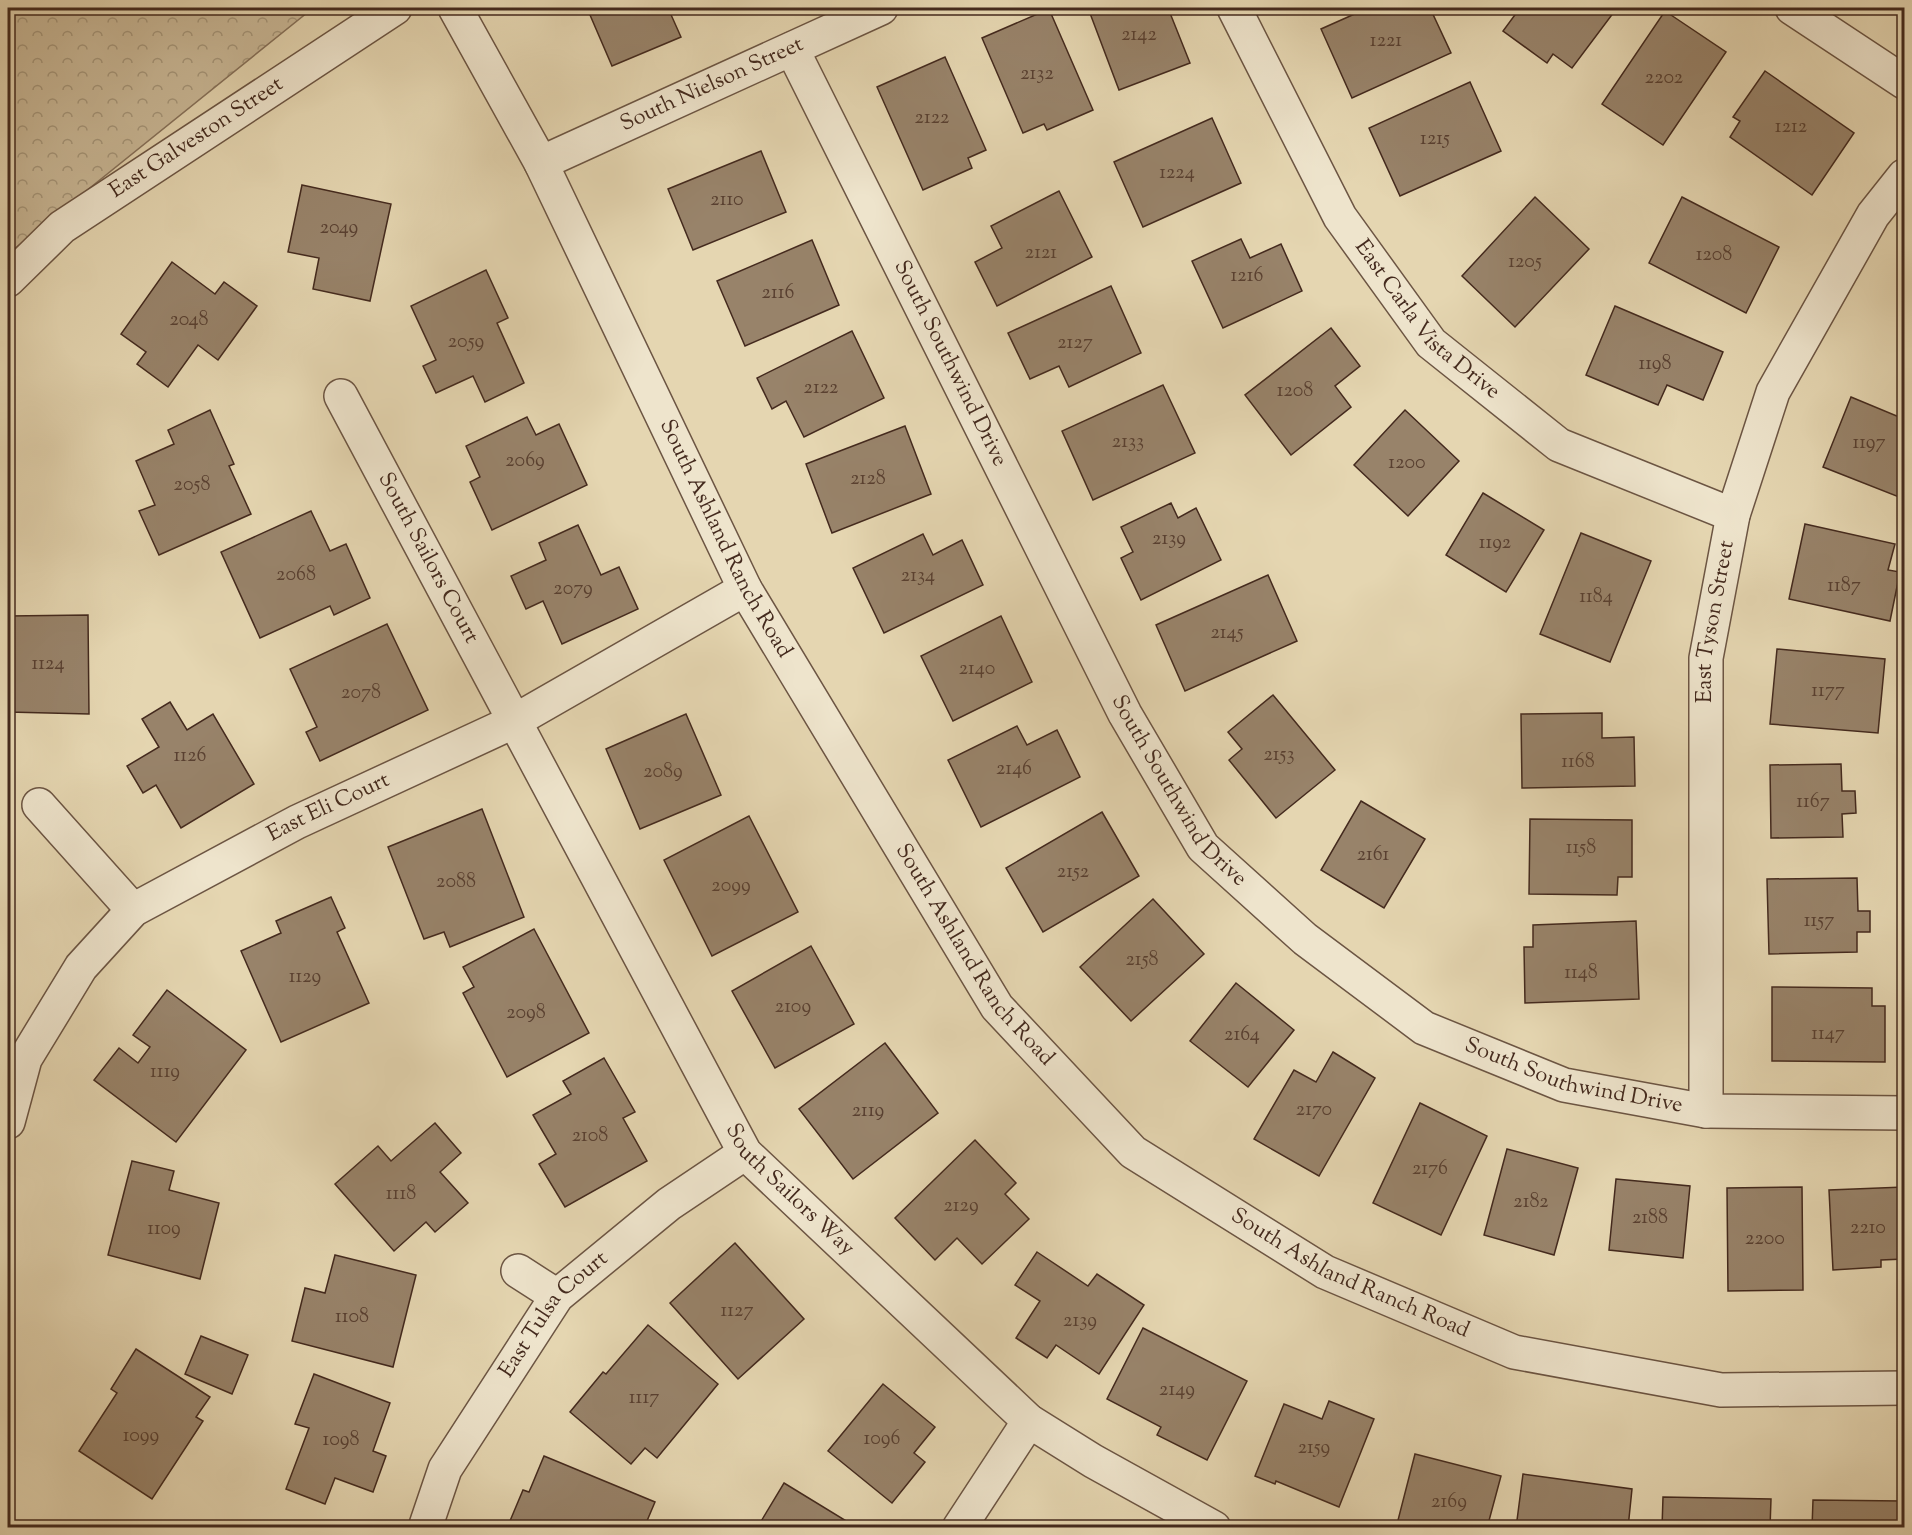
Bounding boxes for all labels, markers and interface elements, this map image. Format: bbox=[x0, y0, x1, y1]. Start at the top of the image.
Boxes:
house number: 2142 bbox=[1121, 21, 1157, 50]
house number: 1221 bbox=[1370, 27, 1402, 56]
street label: South Nielson Street bbox=[615, 29, 809, 141]
house number: 2132 bbox=[1020, 60, 1054, 89]
house number: 2202 bbox=[1645, 64, 1683, 93]
street label: East Galveston Street bbox=[103, 69, 291, 207]
house number: 2122 bbox=[915, 104, 949, 133]
house number: 1212 bbox=[1775, 113, 1807, 142]
house number: 1215 bbox=[1420, 125, 1450, 154]
house number: 1224 bbox=[1159, 159, 1195, 188]
house number: 2110 bbox=[710, 186, 744, 215]
house number: 2049 bbox=[320, 214, 358, 243]
street label: East Carla Vista Drive bbox=[1346, 234, 1507, 408]
house number: 2121 bbox=[1025, 239, 1057, 268]
house number: 1208 bbox=[1696, 241, 1732, 270]
house number: 1205 bbox=[1508, 248, 1542, 277]
street label: South Southwind Drive bbox=[885, 255, 1015, 472]
house number: 1216 bbox=[1231, 262, 1264, 291]
house number: 2116 bbox=[762, 279, 795, 308]
house number: 2048 bbox=[169, 306, 209, 335]
house number: 2059 bbox=[448, 328, 484, 357]
house number: 2127 bbox=[1057, 329, 1093, 358]
house number: 1198 bbox=[1638, 350, 1672, 379]
house number: 2122 bbox=[804, 374, 838, 403]
house number: 1208 bbox=[1277, 377, 1313, 406]
street label: South Ashland Ranch Road bbox=[650, 415, 799, 665]
house number: 2133 bbox=[1112, 428, 1144, 457]
house number: 1197 bbox=[1852, 429, 1886, 458]
house number: 2069 bbox=[505, 447, 545, 476]
house number: 1200 bbox=[1388, 449, 1426, 478]
house number: 2128 bbox=[850, 465, 886, 494]
street label: South Sailors Court bbox=[369, 467, 487, 650]
house number: 2058 bbox=[174, 471, 210, 500]
house number: 2139 bbox=[1152, 525, 1186, 554]
house number: 1192 bbox=[1479, 529, 1511, 558]
street label: East Tyson Street bbox=[1690, 538, 1744, 703]
house number: 2068 bbox=[276, 561, 316, 590]
house number: 2134 bbox=[901, 562, 935, 591]
house number: 1187 bbox=[1827, 572, 1861, 601]
house number: 2079 bbox=[553, 575, 593, 604]
house number: 1184 bbox=[1579, 583, 1613, 612]
house number: 2145 bbox=[1210, 619, 1244, 648]
house number: 1124 bbox=[31, 650, 65, 679]
house number: 2140 bbox=[959, 655, 995, 684]
house number: 1177 bbox=[1811, 677, 1845, 706]
house number: 2078 bbox=[341, 679, 381, 708]
street label: South Southwind Drive bbox=[1102, 690, 1253, 895]
house number: 2153 bbox=[1263, 741, 1295, 770]
house number: 1126 bbox=[174, 742, 207, 771]
house number: 1168 bbox=[1561, 748, 1595, 777]
house number: 2146 bbox=[996, 755, 1032, 784]
house number: 2089 bbox=[643, 758, 683, 787]
street label: East Eli Court bbox=[262, 765, 396, 851]
house number: 1167 bbox=[1796, 788, 1830, 817]
house number: 1158 bbox=[1566, 834, 1596, 863]
street label: South Ashland Ranch Road bbox=[886, 838, 1061, 1074]
house number: 2161 bbox=[1357, 841, 1390, 870]
house number: 2152 bbox=[1057, 858, 1089, 887]
house number: 2088 bbox=[436, 868, 476, 897]
house number: 2099 bbox=[711, 872, 751, 901]
house number: 1157 bbox=[1804, 907, 1834, 936]
house number: 2158 bbox=[1126, 946, 1159, 975]
house number: 1148 bbox=[1564, 959, 1598, 988]
house number: 1129 bbox=[289, 963, 321, 992]
house number: 2109 bbox=[775, 993, 811, 1022]
house number: 2098 bbox=[506, 999, 546, 1028]
house number: 1147 bbox=[1811, 1020, 1845, 1049]
house number: 2164 bbox=[1224, 1021, 1260, 1050]
street label: South Southwind Drive bbox=[1459, 1030, 1685, 1122]
house number: 1119 bbox=[150, 1058, 180, 1087]
house number: 2170 bbox=[1296, 1096, 1332, 1125]
house number: 2119 bbox=[852, 1097, 884, 1126]
street label: South Sailors Way bbox=[716, 1118, 861, 1264]
house number: 2108 bbox=[572, 1122, 608, 1151]
house number: 2176 bbox=[1412, 1155, 1448, 1184]
house number: 1118 bbox=[386, 1180, 416, 1209]
house number: 2182 bbox=[1513, 1188, 1549, 1217]
house number: 2129 bbox=[943, 1192, 979, 1221]
street label: South Ashland Ranch Road bbox=[1224, 1201, 1474, 1347]
house number: 2188 bbox=[1632, 1204, 1668, 1233]
house number: 2210 bbox=[1850, 1214, 1886, 1243]
house number: 1109 bbox=[147, 1215, 181, 1244]
house number: 2200 bbox=[1745, 1225, 1785, 1254]
street label: East Tulsa Court bbox=[492, 1244, 616, 1385]
house number: 1127 bbox=[721, 1297, 753, 1326]
house number: 1108 bbox=[335, 1303, 369, 1332]
house number: 2139 bbox=[1063, 1307, 1097, 1336]
house number: 2149 bbox=[1159, 1376, 1195, 1405]
house number: 1117 bbox=[629, 1384, 659, 1413]
house number: 1099 bbox=[123, 1422, 159, 1451]
house number: 1096 bbox=[864, 1425, 900, 1454]
house number: 1098 bbox=[323, 1426, 359, 1455]
house number: 2159 bbox=[1298, 1434, 1330, 1463]
house number: 2169 bbox=[1431, 1488, 1467, 1517]

